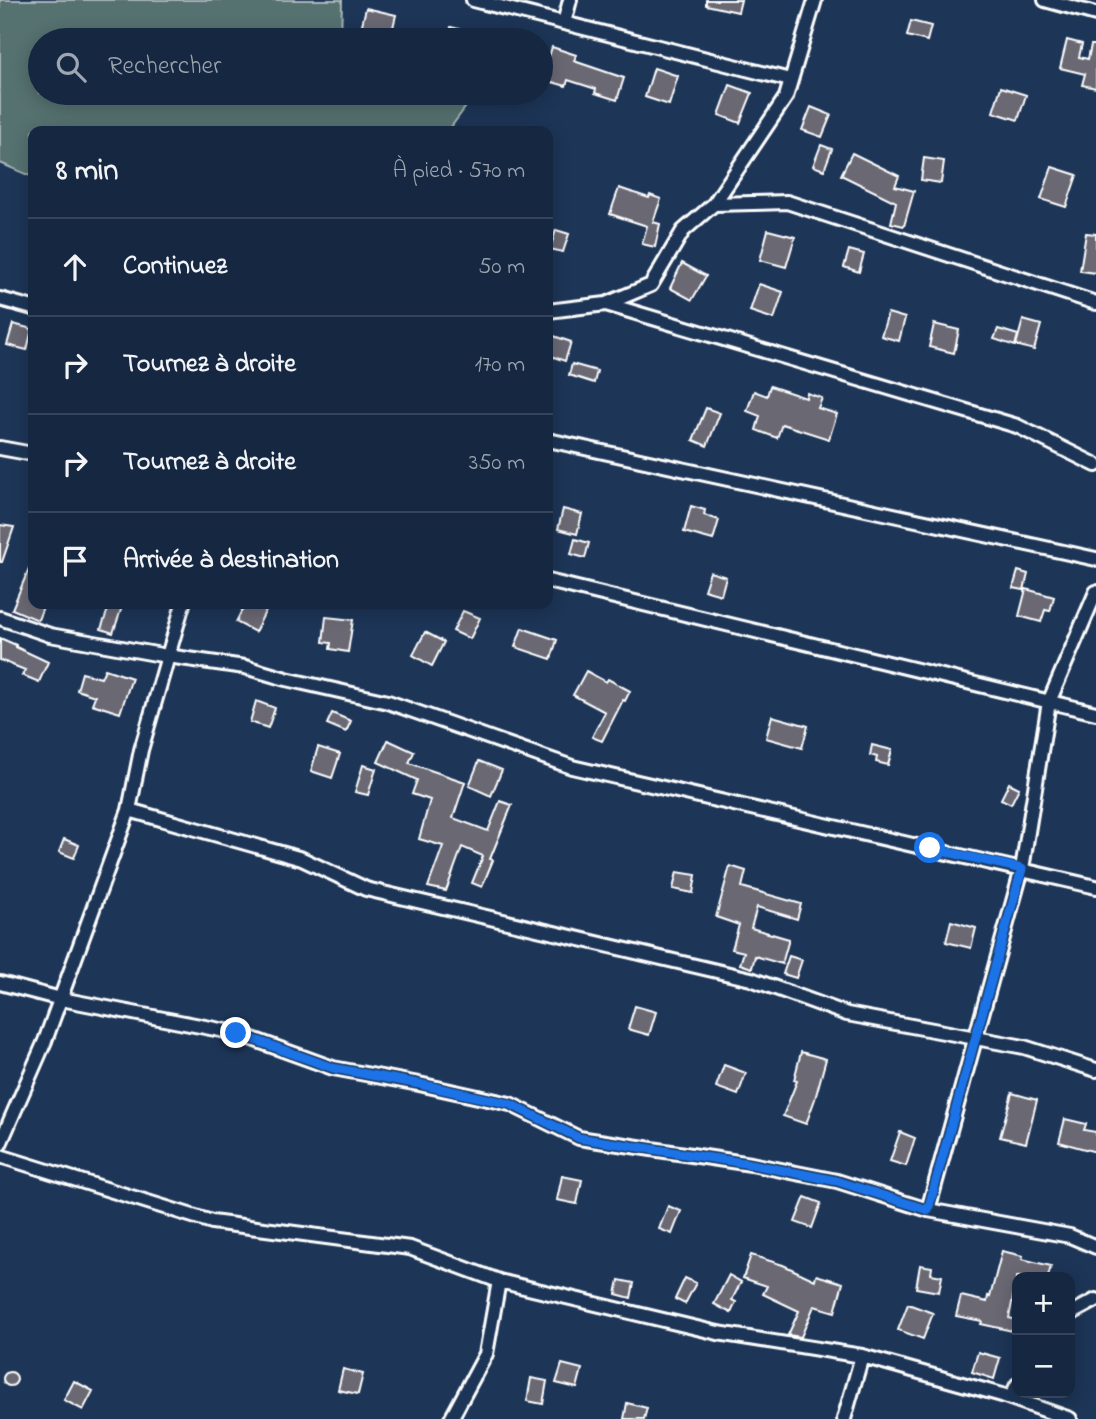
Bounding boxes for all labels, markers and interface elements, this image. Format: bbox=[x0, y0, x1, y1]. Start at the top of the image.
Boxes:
search box bbox=[28, 28, 553, 105]
icon: search bbox=[52, 48, 90, 86]
text: Rechercher bbox=[108, 48, 221, 86]
text: 8 min bbox=[56, 150, 118, 194]
text: À pied · 570 m bbox=[393, 155, 525, 188]
icon: ahead bbox=[56, 248, 94, 286]
text: Continuez bbox=[123, 248, 227, 286]
text: 50 m bbox=[478, 251, 525, 284]
icon: right bbox=[56, 346, 94, 384]
text: Tournez à droite bbox=[123, 346, 296, 384]
text: 170 m bbox=[475, 349, 525, 382]
icon: right bbox=[56, 444, 94, 482]
text: Tournez à droite bbox=[123, 444, 296, 482]
text: 350 m bbox=[469, 447, 525, 480]
icon: arrive bbox=[56, 542, 94, 580]
text: Arrivée à destination bbox=[123, 542, 339, 580]
route start bbox=[914, 832, 945, 863]
route end bbox=[220, 1017, 251, 1048]
map controls bbox=[1012, 1272, 1075, 1398]
button: + bbox=[1012, 1272, 1075, 1335]
button: − bbox=[1012, 1335, 1075, 1398]

